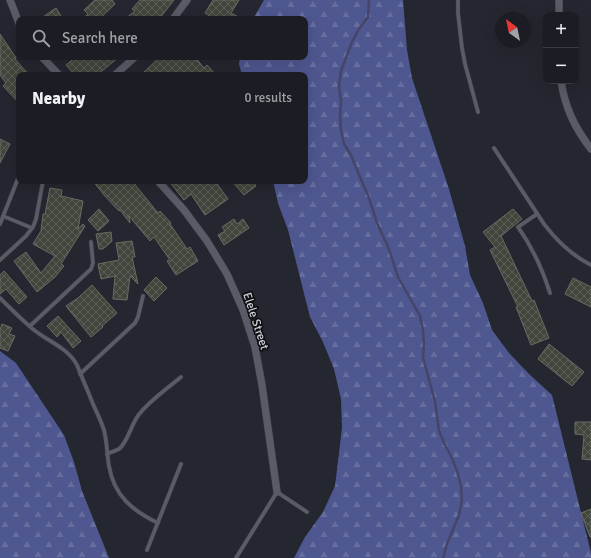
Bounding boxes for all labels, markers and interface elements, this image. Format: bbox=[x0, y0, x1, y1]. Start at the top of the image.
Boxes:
north arrow bbox=[495, 12, 531, 48]
map controls bbox=[543, 12, 579, 84]
button: + bbox=[543, 12, 579, 48]
search box bbox=[16, 16, 308, 60]
icon: search bbox=[30, 27, 52, 49]
text: Search here bbox=[62, 29, 138, 47]
button: − bbox=[543, 48, 579, 84]
text: Nearby bbox=[32, 88, 85, 109]
text: 0 results bbox=[244, 90, 292, 106]
street label: Elele Street bbox=[239, 291, 272, 352]

